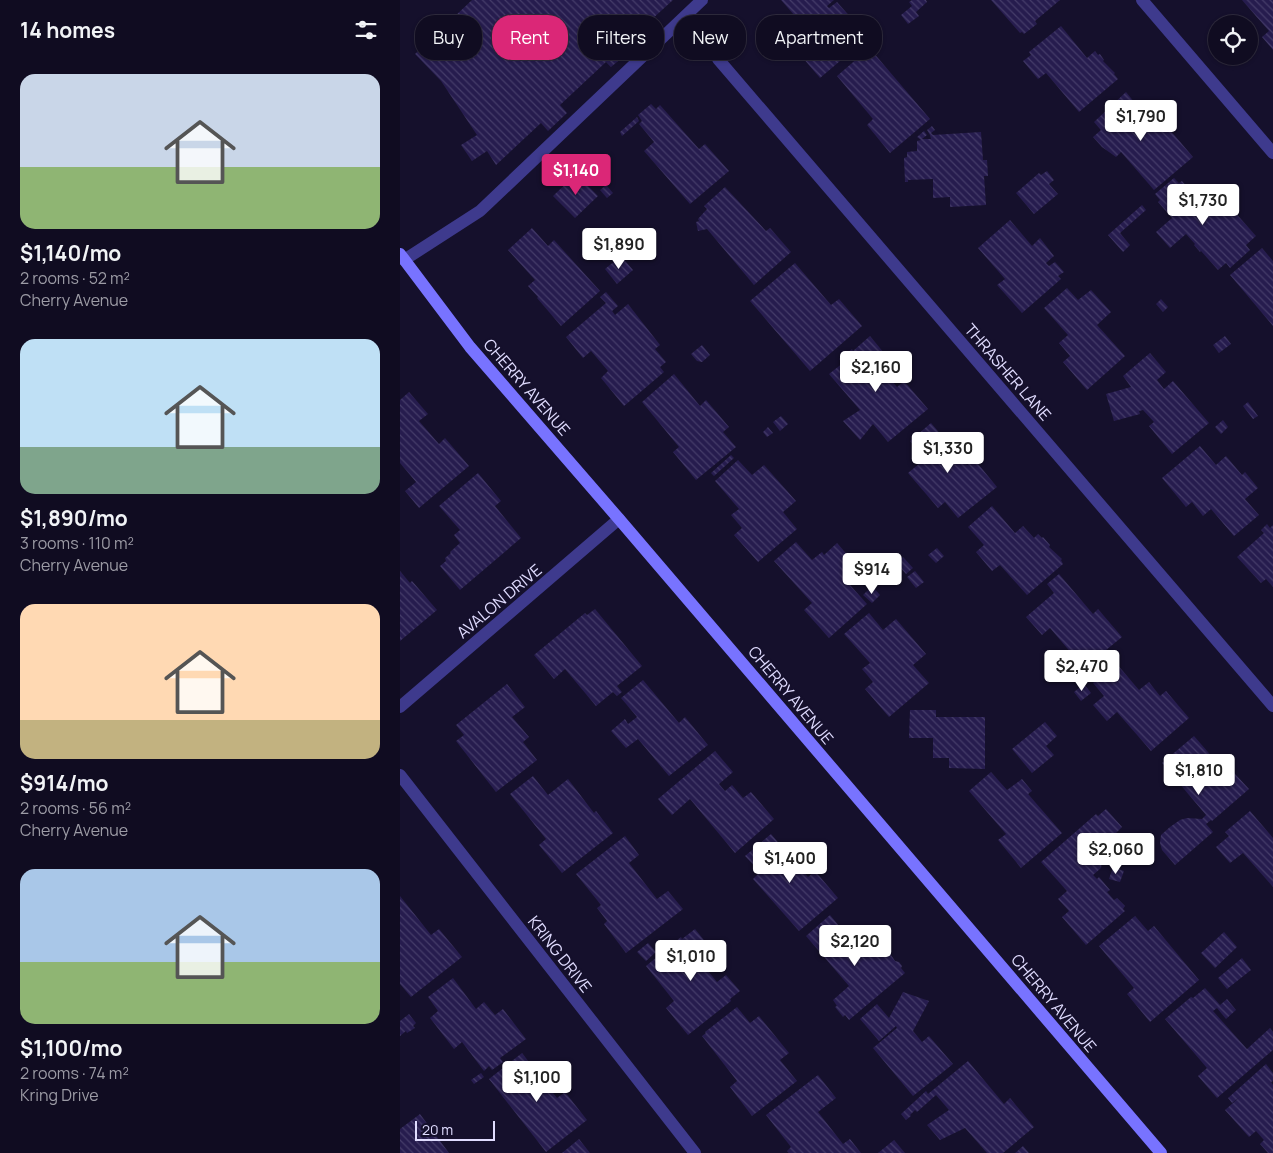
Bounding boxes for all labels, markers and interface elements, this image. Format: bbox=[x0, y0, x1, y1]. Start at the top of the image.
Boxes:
chip: Buy bbox=[415, 15, 482, 60]
chip: Rent bbox=[492, 15, 568, 60]
chip: Filters bbox=[578, 15, 664, 60]
chip: New bbox=[674, 15, 746, 60]
chip: Apartment bbox=[756, 15, 882, 60]
map controls bbox=[1208, 15, 1258, 65]
button: locate bbox=[1208, 15, 1258, 65]
text: 14 homes bbox=[20, 16, 115, 44]
icon: filters bbox=[352, 16, 380, 44]
pin: $1,790 bbox=[1100, 100, 1182, 142]
text: $1,790 bbox=[1116, 105, 1166, 127]
icon: home bbox=[155, 107, 245, 197]
pin: $1,140 bbox=[535, 154, 617, 196]
text: $1,140 bbox=[553, 159, 599, 181]
pin: $1,730 bbox=[1162, 184, 1244, 226]
text: $1,730 bbox=[1178, 189, 1228, 211]
pin: $1,890 bbox=[578, 228, 660, 270]
text: $1,890 bbox=[593, 233, 645, 255]
text: $1,140/mo bbox=[20, 239, 121, 267]
text: 2 rooms · 52 m² bbox=[20, 267, 130, 289]
text: Cherry Avenue bbox=[20, 289, 128, 311]
street label: THRASHER LANE bbox=[960, 319, 1056, 425]
street label: CHERRY AVENUE bbox=[479, 334, 575, 440]
pin: $2,160 bbox=[835, 350, 917, 393]
text: $2,160 bbox=[851, 356, 901, 378]
icon: home bbox=[155, 372, 245, 462]
pin: $1,330 bbox=[907, 432, 989, 474]
text: $1,330 bbox=[923, 437, 973, 459]
text: $1,890/mo bbox=[20, 504, 128, 532]
text: 3 rooms · 110 m² bbox=[20, 532, 134, 554]
pin: $914 bbox=[842, 552, 902, 595]
text: Cherry Avenue bbox=[20, 554, 128, 576]
text: $914 bbox=[854, 558, 890, 580]
street label: AVALON DRIVE bbox=[452, 559, 546, 643]
icon: home bbox=[155, 637, 245, 727]
street label: CHERRY AVENUE bbox=[743, 641, 839, 749]
pin: $2,470 bbox=[1041, 650, 1123, 692]
text: $2,470 bbox=[1055, 655, 1109, 677]
pin: $1,810 bbox=[1158, 754, 1240, 796]
text: $1,810 bbox=[1175, 759, 1223, 781]
text: $914/mo bbox=[20, 769, 108, 797]
text: 2 rooms · 56 m² bbox=[20, 797, 131, 819]
text: Cherry Avenue bbox=[20, 819, 128, 841]
pin: $2,060 bbox=[1075, 832, 1157, 875]
text: $2,060 bbox=[1088, 838, 1144, 860]
pin: $1,400 bbox=[749, 842, 831, 884]
text: $1,400 bbox=[764, 847, 816, 869]
icon: home bbox=[155, 902, 245, 992]
street label: KRING DRIVE bbox=[523, 911, 597, 997]
pin: $2,120 bbox=[814, 924, 896, 967]
text: $2,120 bbox=[830, 930, 880, 952]
pin: $1,010 bbox=[650, 940, 732, 982]
text: $1,010 bbox=[666, 945, 716, 967]
street label: CHERRY AVENUE bbox=[1006, 949, 1102, 1057]
text: $1,100/mo bbox=[20, 1034, 122, 1062]
pin: $1,100 bbox=[496, 1060, 578, 1103]
text: 2 rooms · 74 m² bbox=[20, 1062, 129, 1084]
text: $1,100 bbox=[513, 1066, 561, 1088]
text: Kring Drive bbox=[20, 1084, 99, 1106]
scale bar bbox=[415, 1118, 495, 1141]
text: 20 m bbox=[422, 1120, 453, 1139]

